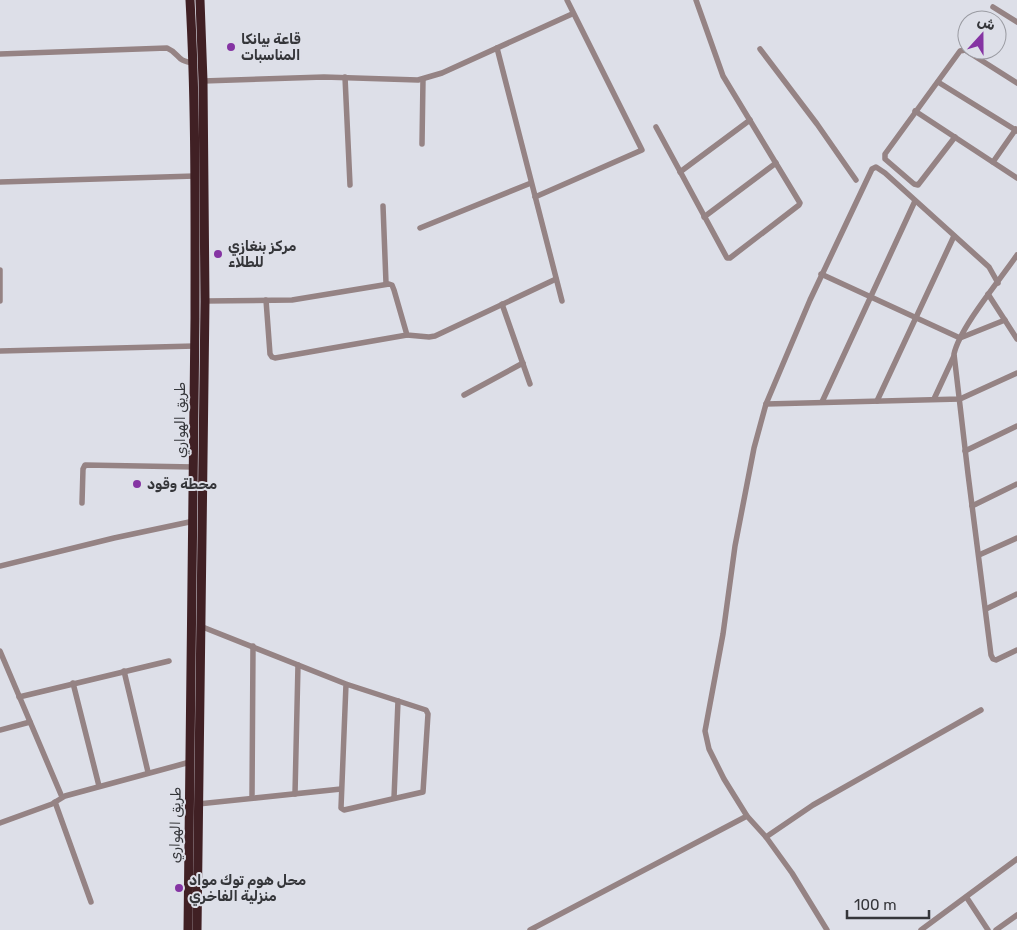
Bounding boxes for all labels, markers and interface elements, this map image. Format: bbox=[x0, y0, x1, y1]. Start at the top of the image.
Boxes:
north arrow bbox=[957, 10, 1007, 60]
text: ش bbox=[975, 12, 998, 35]
place label: قاعة بيانكا المناسبات bbox=[241, 31, 301, 64]
marker: قاعة بيانكا المناسبات bbox=[225, 41, 237, 53]
place label: مركز بنغازي للطلاء bbox=[228, 238, 297, 271]
marker: مركز بنغازي للطلاء bbox=[212, 248, 224, 260]
street label: طريق الهواري bbox=[172, 382, 190, 458]
place label: محطة وقود bbox=[147, 476, 217, 493]
marker: محطة وقود bbox=[131, 478, 143, 490]
street label: طريق الهواري bbox=[166, 787, 186, 863]
place label: محل هوم توك مواد منزلية الفاخري bbox=[189, 872, 306, 906]
marker: محل هوم توك مواد منزلية الفاخري bbox=[173, 882, 185, 894]
scale bar bbox=[847, 888, 930, 920]
text: 100 m bbox=[854, 896, 896, 914]

